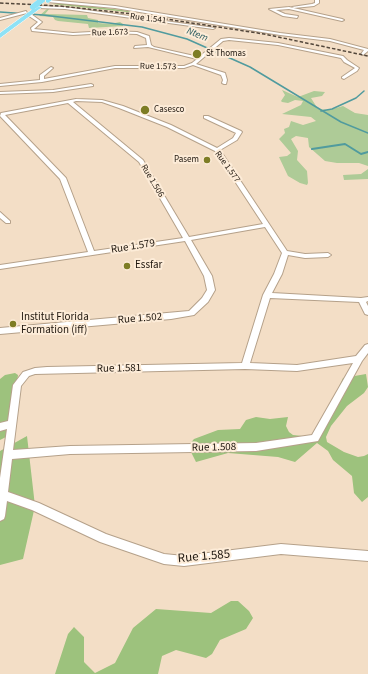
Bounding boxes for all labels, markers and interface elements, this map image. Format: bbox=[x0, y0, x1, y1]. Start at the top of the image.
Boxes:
street label: Rue 1.541 bbox=[129, 11, 167, 27]
water label: Ntem bbox=[185, 25, 209, 45]
street label: Rue 1.673 bbox=[92, 27, 128, 39]
marker: St Thomas bbox=[191, 48, 203, 60]
place label: St Thomas bbox=[206, 49, 246, 59]
street label: Rue 1.573 bbox=[140, 61, 176, 73]
marker: Casesco bbox=[139, 104, 151, 116]
place label: Casesco bbox=[154, 105, 184, 115]
street label: Rue 1.577 bbox=[212, 149, 242, 185]
place label: Pasem bbox=[174, 155, 199, 165]
marker: Pasem bbox=[202, 155, 212, 165]
street label: Rue 1.506 bbox=[138, 163, 166, 199]
street label: Rue 1.579 bbox=[110, 237, 156, 257]
place label: Essfar bbox=[135, 259, 162, 273]
marker: Essfar bbox=[122, 261, 132, 271]
street label: Rue 1.502 bbox=[117, 310, 163, 328]
place label: Institut Florida Formation (iff) bbox=[21, 311, 89, 337]
marker: Institut Florida Formation (iff) bbox=[8, 319, 18, 329]
street label: Rue 1.581 bbox=[97, 362, 141, 376]
street label: Rue 1.508 bbox=[192, 441, 236, 455]
street label: Rue 1.585 bbox=[177, 547, 231, 567]

